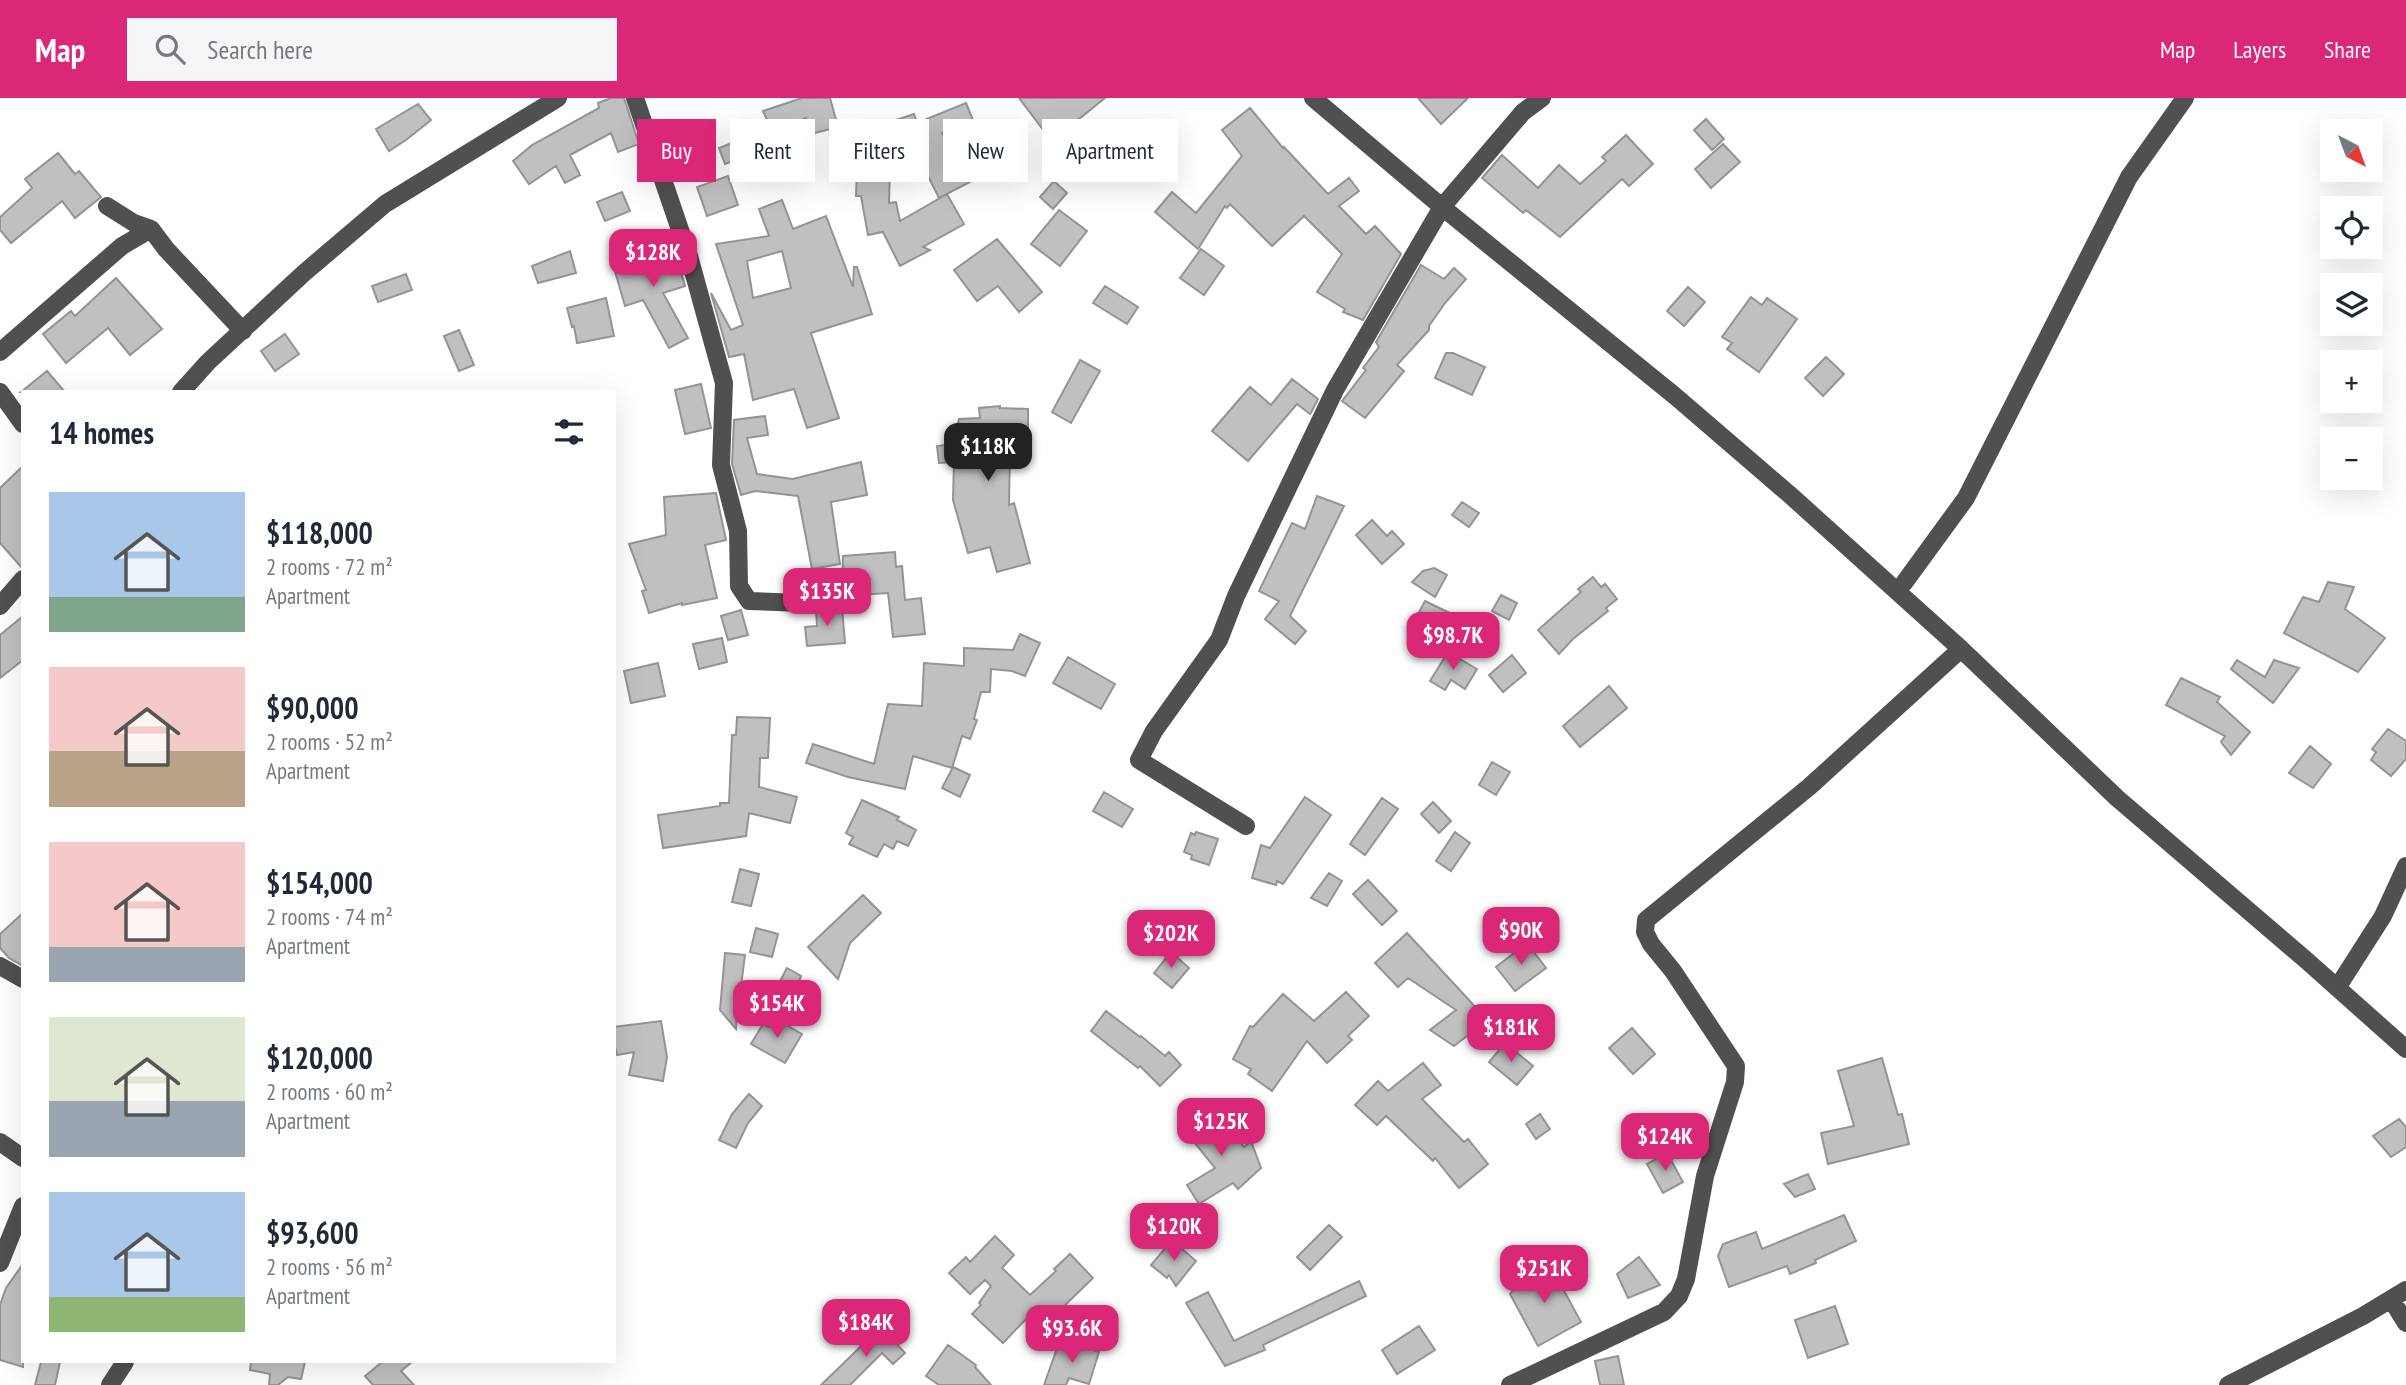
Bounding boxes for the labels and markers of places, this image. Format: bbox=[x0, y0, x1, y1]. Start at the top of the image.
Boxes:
pin: $128K bbox=[604, 230, 702, 289]
pin: $118K bbox=[939, 424, 1037, 483]
pin: $135K bbox=[778, 568, 876, 628]
pin: $98.7K bbox=[1396, 612, 1510, 672]
pin: $90K bbox=[1480, 908, 1562, 967]
pin: $202K bbox=[1122, 910, 1220, 970]
pin: $154K bbox=[728, 981, 826, 1040]
pin: $181K bbox=[1462, 1004, 1560, 1064]
pin: $125K bbox=[1172, 1098, 1270, 1158]
pin: $124K bbox=[1616, 1114, 1714, 1173]
pin: $120K bbox=[1125, 1204, 1223, 1263]
pin: $251K bbox=[1495, 1246, 1593, 1305]
pin: $184K bbox=[817, 1300, 915, 1359]
pin: $93.6K bbox=[1015, 1306, 1129, 1365]

